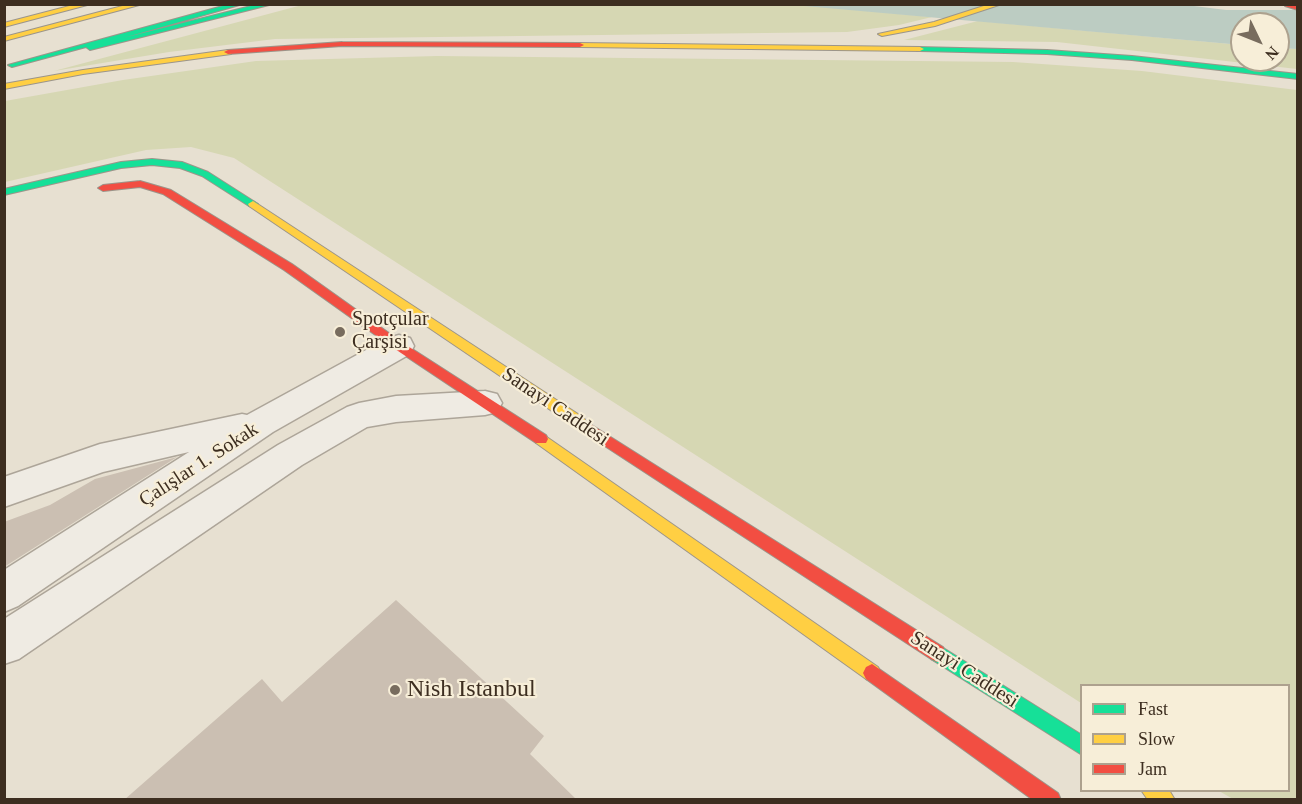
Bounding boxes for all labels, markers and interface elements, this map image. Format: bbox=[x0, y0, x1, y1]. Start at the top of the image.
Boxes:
north arrow bbox=[1230, 12, 1290, 72]
text: N bbox=[1262, 43, 1282, 63]
place label: Spotçular Çarşisi bbox=[352, 308, 429, 355]
marker: Spotçular Çarşisi bbox=[333, 325, 347, 339]
street label: Sanayi Caddesi bbox=[497, 362, 613, 452]
street label: Çalışlar 1. Sokak bbox=[135, 418, 263, 512]
street label: Sanayi Caddesi bbox=[906, 626, 1022, 714]
place label: Nish Istanbul bbox=[407, 676, 536, 704]
marker: Nish Istanbul bbox=[388, 683, 402, 697]
legend bbox=[1080, 684, 1290, 792]
text: Fast bbox=[1138, 699, 1168, 719]
text: Slow bbox=[1138, 729, 1175, 749]
text: Jam bbox=[1138, 759, 1167, 779]

